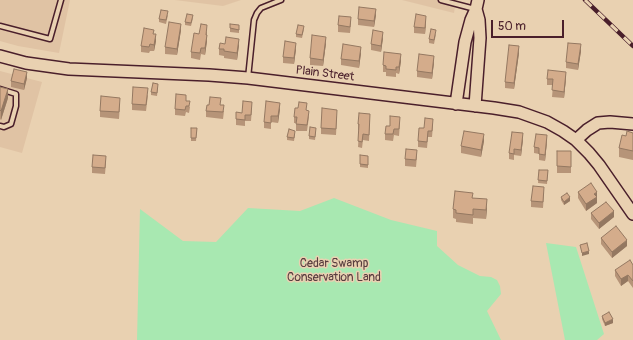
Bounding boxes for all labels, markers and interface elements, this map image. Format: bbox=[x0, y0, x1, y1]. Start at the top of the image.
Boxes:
scale bar bbox=[493, 12, 566, 38]
text: 50 m bbox=[498, 19, 526, 34]
street label: Plain Street bbox=[295, 63, 355, 85]
park label: Cedar Swamp Conservation Land bbox=[287, 257, 381, 285]

